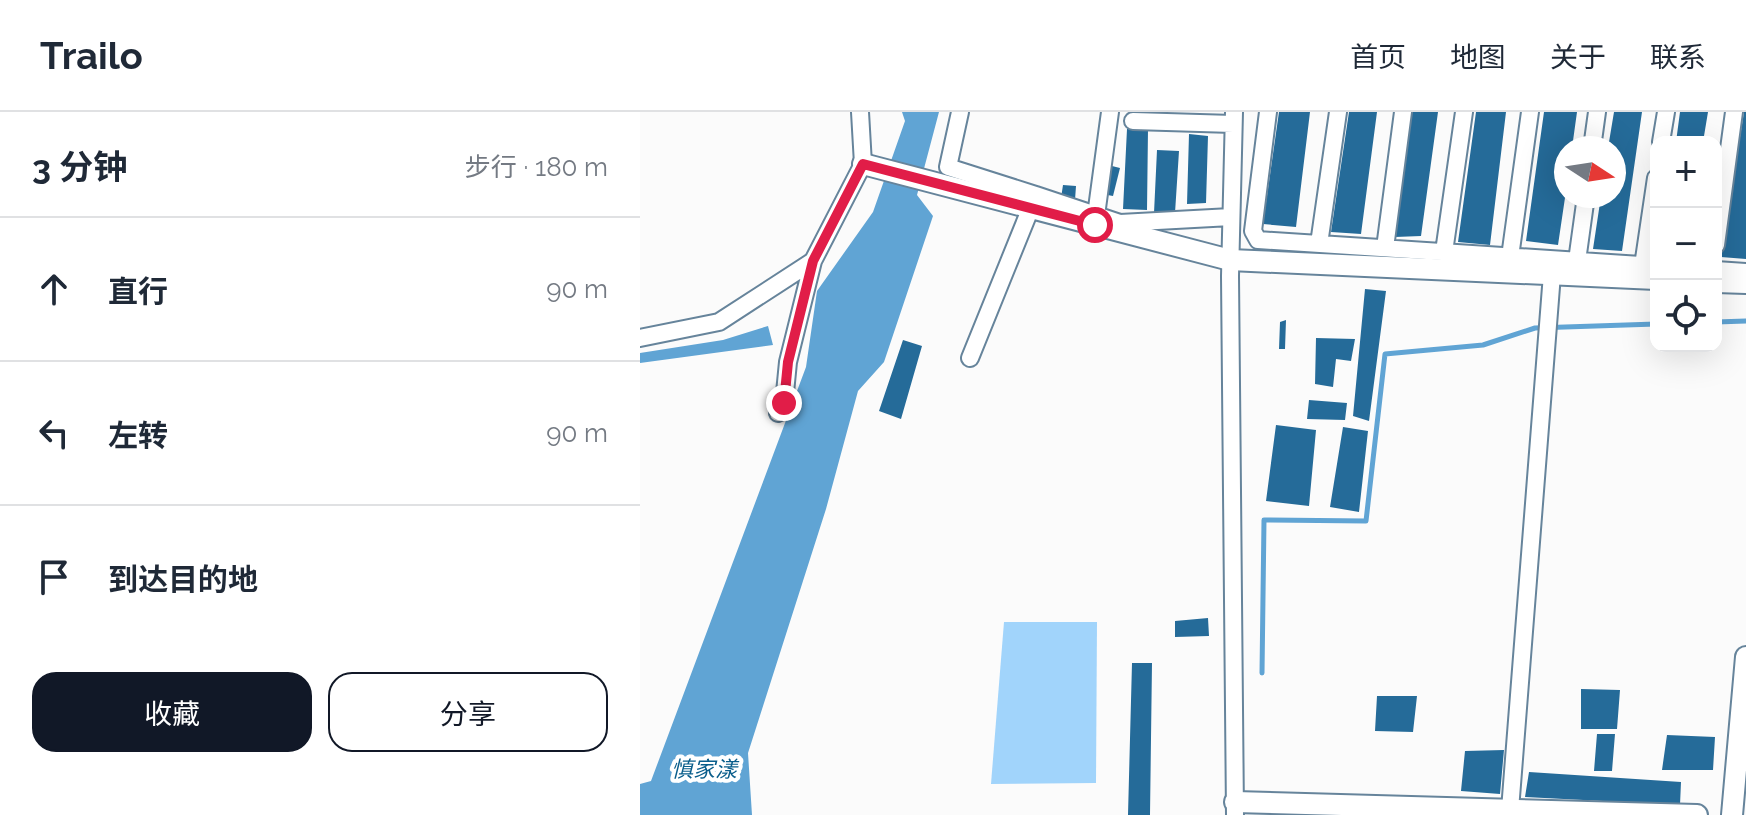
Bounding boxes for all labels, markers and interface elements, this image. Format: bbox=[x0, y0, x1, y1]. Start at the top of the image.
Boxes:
text: Trailo bbox=[40, 33, 143, 78]
text: 首页 bbox=[1350, 41, 1406, 74]
text: 地图 bbox=[1450, 41, 1506, 74]
text: 关于 bbox=[1550, 41, 1606, 74]
text: 联系 bbox=[1650, 41, 1706, 74]
north arrow bbox=[1554, 136, 1626, 208]
map controls bbox=[1650, 136, 1722, 352]
button: + bbox=[1650, 136, 1722, 208]
text: 3 分钟 bbox=[32, 147, 127, 187]
text: 步行 · 180 m bbox=[465, 152, 608, 182]
route start bbox=[1077, 207, 1113, 243]
button: − bbox=[1650, 208, 1722, 280]
icon: ahead bbox=[32, 267, 76, 311]
text: 直行 bbox=[108, 274, 168, 309]
text: 90 m bbox=[546, 274, 608, 304]
button: locate bbox=[1650, 280, 1722, 352]
route end bbox=[766, 385, 802, 421]
icon: left bbox=[32, 411, 76, 455]
text: 左转 bbox=[108, 418, 168, 453]
text: 90 m bbox=[546, 418, 608, 448]
icon: arrive bbox=[32, 555, 76, 599]
text: 到达目的地 bbox=[108, 562, 258, 597]
button: 收藏 bbox=[32, 672, 312, 752]
button: 分享 bbox=[328, 672, 608, 752]
water label: 慎家漾 bbox=[671, 756, 740, 782]

